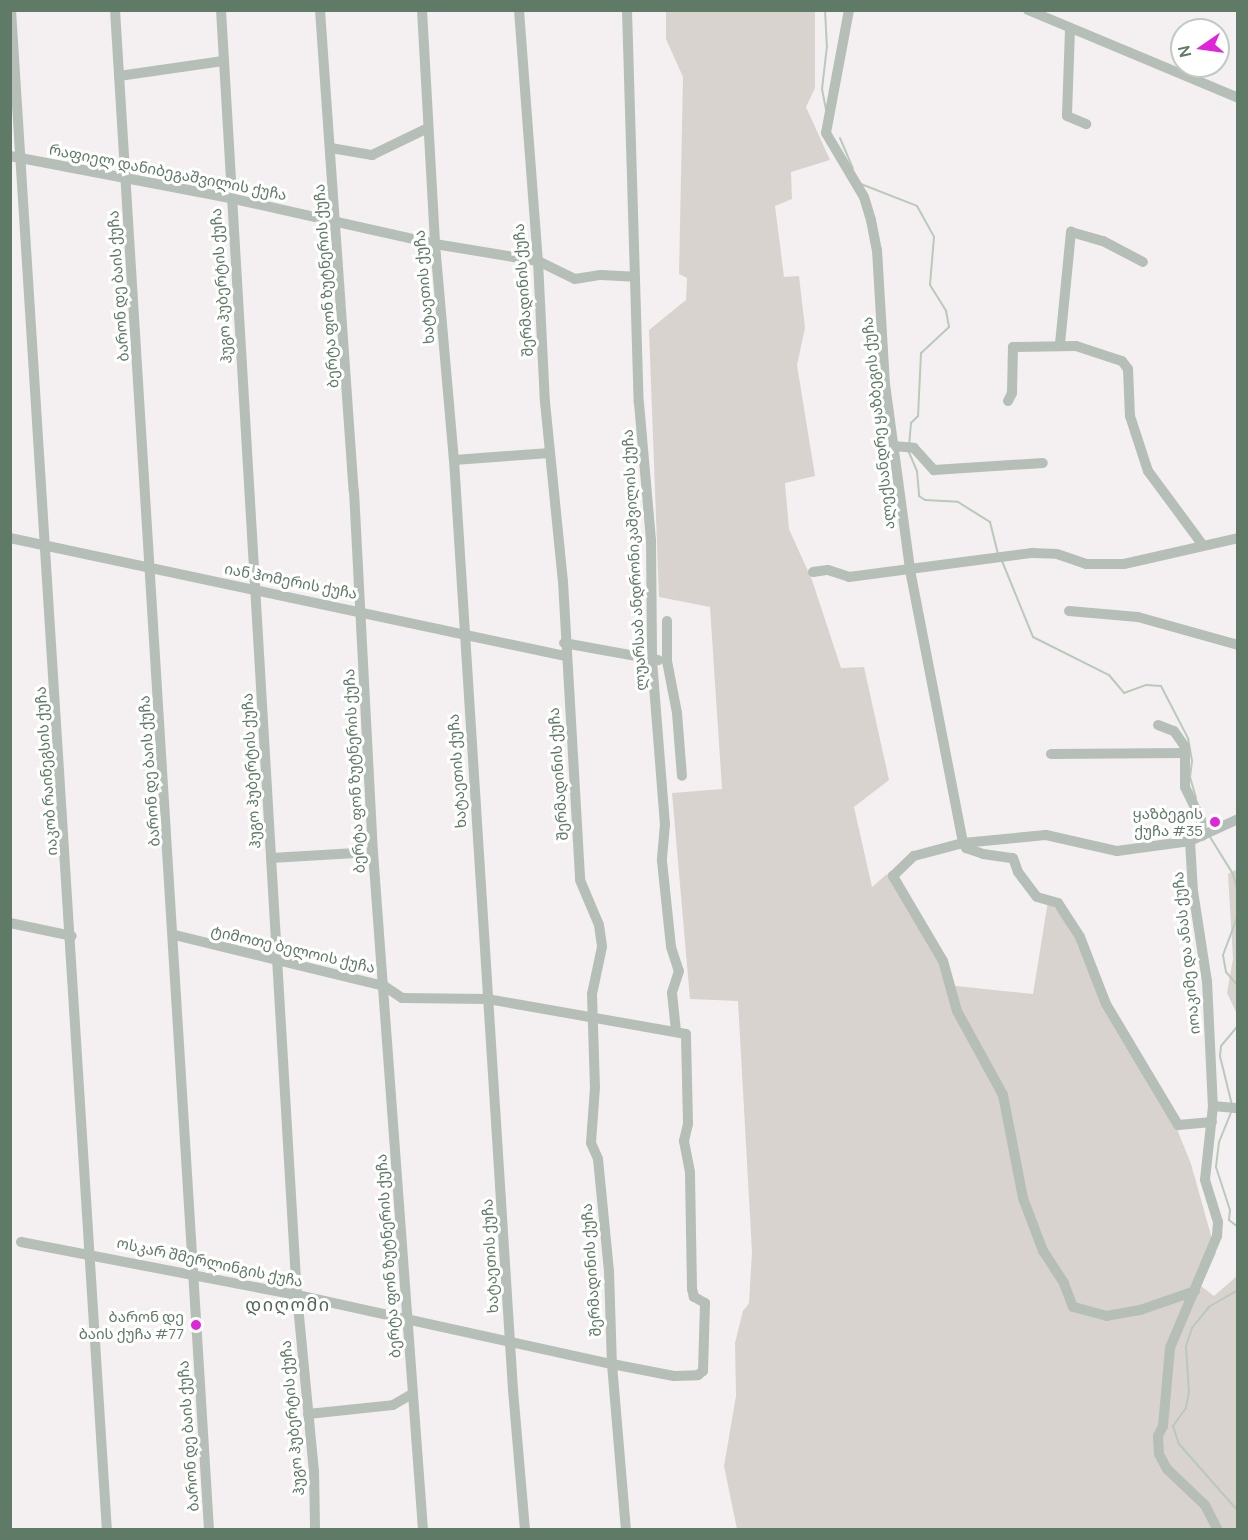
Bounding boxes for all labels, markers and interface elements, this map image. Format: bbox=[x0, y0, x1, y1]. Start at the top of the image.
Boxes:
north arrow bbox=[1170, 18, 1230, 78]
text: N bbox=[1172, 44, 1196, 60]
street label: რაფიელ დანიბეგაშვილის ქუჩა bbox=[48, 140, 288, 204]
street label: ბერტა ფონ ზუტნერის ქუჩა bbox=[310, 183, 342, 389]
street label: ჰუგო ჰუბერტის ქუჩა bbox=[207, 208, 235, 364]
street label: ბარონ დე ბაის ქუჩა bbox=[104, 210, 132, 362]
street label: შერმადინის ქუჩა bbox=[509, 223, 537, 357]
street label: ხატაეთის ქუჩა bbox=[410, 229, 438, 345]
street label: ალექსანდრე ყაზბეგის ქუჩა bbox=[858, 316, 898, 530]
street label: ლუარსაბ ანდრონიკაშვილის ქუჩა bbox=[618, 429, 650, 691]
street label: იან ჰომერის ქუჩა bbox=[223, 559, 359, 603]
street label: ბერტა ფონ ზუტნერის ქუჩა bbox=[340, 668, 368, 874]
street label: იაკობ რაინეგსის ქუჩა bbox=[31, 686, 61, 856]
street label: ჰუგო ჰუბერტის ქუჩა bbox=[238, 693, 264, 849]
street label: ბარონ დე ბაის ქუჩა bbox=[135, 695, 163, 847]
street label: შერმადინის ქუჩა bbox=[544, 707, 572, 841]
street label: ხატაეთის ქუჩა bbox=[444, 713, 470, 829]
place label: ყაზბეგის ქუჩა #35 bbox=[1133, 804, 1203, 839]
marker: ყაზბეგის ქუჩა #35 bbox=[1208, 815, 1222, 829]
street label: იოაკიმე და ანას ქუჩა bbox=[1168, 871, 1204, 1035]
street label: ტიმოთე ბელოის ქუჩა bbox=[209, 921, 377, 977]
street label: ბერტა ფონ ზუტნერის ქუჩა bbox=[372, 1153, 404, 1359]
street label: ხატაეთის ქუჩა bbox=[478, 1198, 502, 1314]
street label: შერმადინის ქუჩა bbox=[577, 1203, 605, 1337]
street label: ოსკარ შმერლინგის ქუჩა bbox=[115, 1233, 305, 1291]
district label: დიღომი bbox=[245, 1293, 331, 1315]
place label: ბარონ დე ბაის ქუჩა #77 bbox=[79, 1307, 184, 1342]
marker: ბარონ დე ბაის ქუჩა #77 bbox=[189, 1318, 203, 1332]
street label: ჰუგო ჰუბერტის ქუჩა bbox=[276, 1340, 308, 1496]
street label: ბარონ დე ბაის ქუჩა bbox=[174, 1360, 202, 1512]

